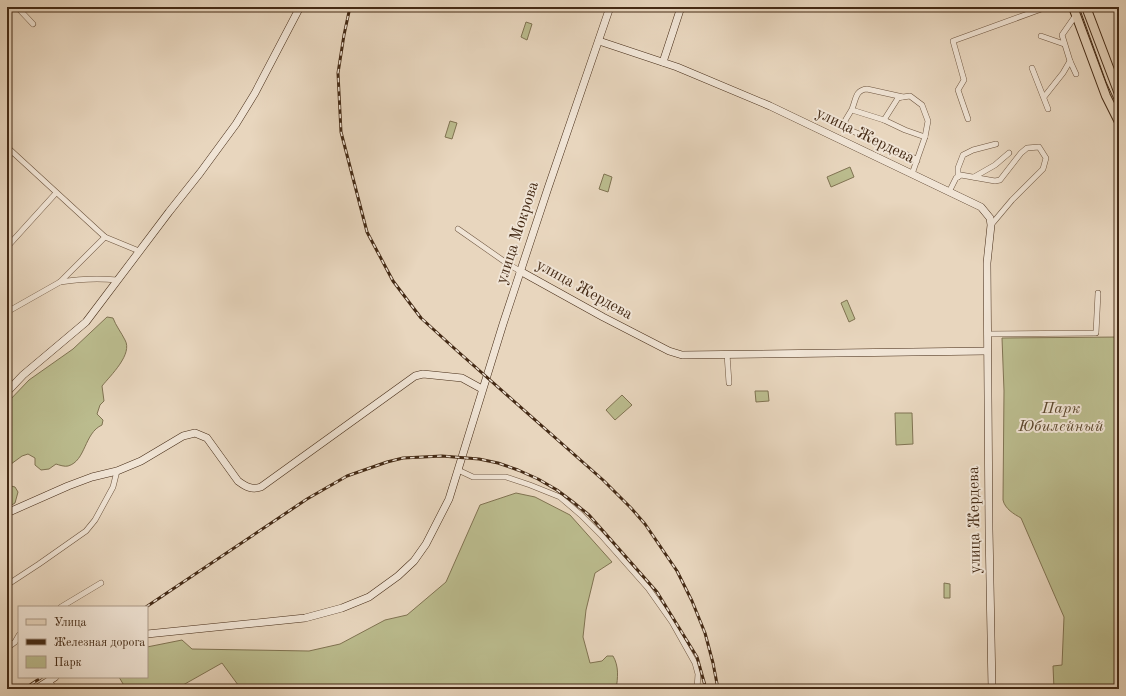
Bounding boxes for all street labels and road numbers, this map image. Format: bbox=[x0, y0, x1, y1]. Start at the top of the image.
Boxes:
street label: улица Жердева bbox=[813, 105, 917, 167]
street label: улица Мокрова bbox=[494, 180, 542, 286]
street label: улица Жердева bbox=[533, 257, 635, 323]
street label: улица Жердева bbox=[966, 466, 984, 574]

